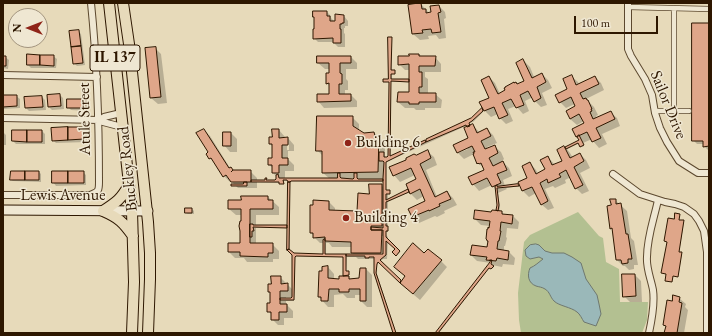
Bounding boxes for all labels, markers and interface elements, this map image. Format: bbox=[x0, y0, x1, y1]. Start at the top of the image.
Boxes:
north arrow bbox=[8, 8, 48, 48]
scale bar bbox=[576, 8, 660, 34]
text: 100 m bbox=[581, 15, 610, 31]
text: N bbox=[10, 24, 24, 32]
road number: IL 137 bbox=[90, 45, 140, 71]
street label: Sailor Drive bbox=[646, 68, 690, 142]
street label: Atule Street bbox=[75, 82, 95, 156]
street label: Buckley Road bbox=[114, 125, 142, 213]
place label: Building 6 bbox=[356, 133, 420, 153]
marker: Building 6 bbox=[343, 138, 353, 148]
street label: Lewis Avenue bbox=[21, 186, 105, 206]
place label: Building 4 bbox=[354, 208, 418, 228]
marker: Building 4 bbox=[341, 213, 351, 223]

